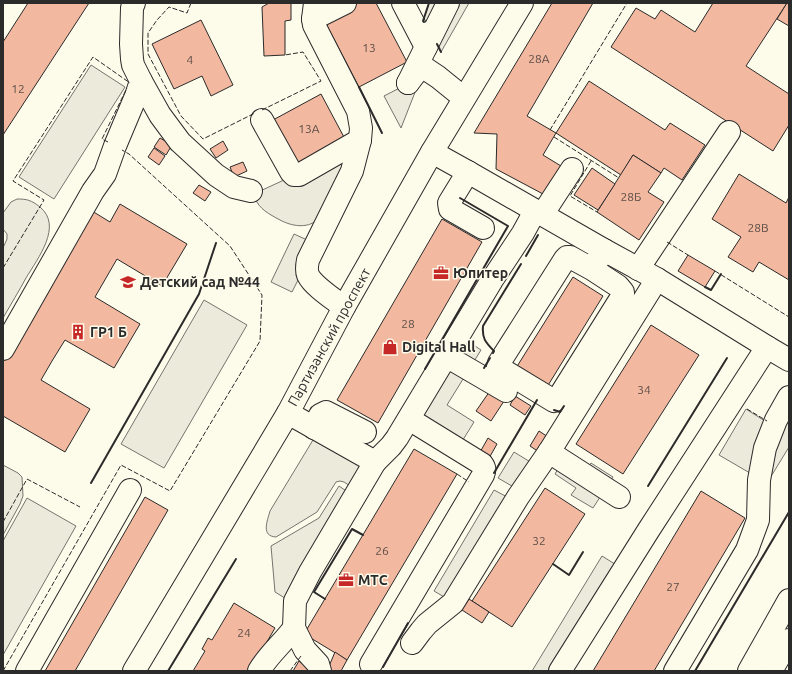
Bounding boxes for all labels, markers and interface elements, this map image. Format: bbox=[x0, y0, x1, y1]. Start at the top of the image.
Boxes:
house number: 13 bbox=[362, 41, 376, 54]
house number: 28А bbox=[528, 52, 550, 65]
house number: 4 bbox=[187, 53, 194, 66]
house number: 12 bbox=[11, 82, 25, 95]
house number: 13А bbox=[298, 122, 320, 135]
house number: 28Б bbox=[621, 190, 641, 203]
house number: 28В bbox=[747, 221, 769, 234]
office icon: Юпитер bbox=[432, 264, 450, 282]
street label: Партизанский проспект bbox=[284, 265, 374, 409]
place label: Юпитер bbox=[453, 265, 508, 281]
school or university icon: Детский сад №44 bbox=[119, 273, 137, 291]
place label: Детский сад №44 bbox=[140, 274, 260, 290]
house number: 28 bbox=[401, 317, 415, 330]
building icon: ГР1 Б bbox=[69, 323, 87, 341]
place label: ГР1 Б bbox=[90, 324, 127, 340]
shop icon: Digital Hall bbox=[381, 338, 399, 356]
place label: Digital Hall bbox=[402, 339, 475, 355]
house number: 34 bbox=[637, 383, 651, 396]
house number: 32 bbox=[532, 534, 546, 547]
house number: 26 bbox=[375, 544, 389, 557]
office icon: МТС bbox=[337, 571, 355, 589]
place label: МТС bbox=[358, 572, 388, 588]
house number: 27 bbox=[666, 580, 680, 593]
house number: 24 bbox=[237, 626, 251, 639]

